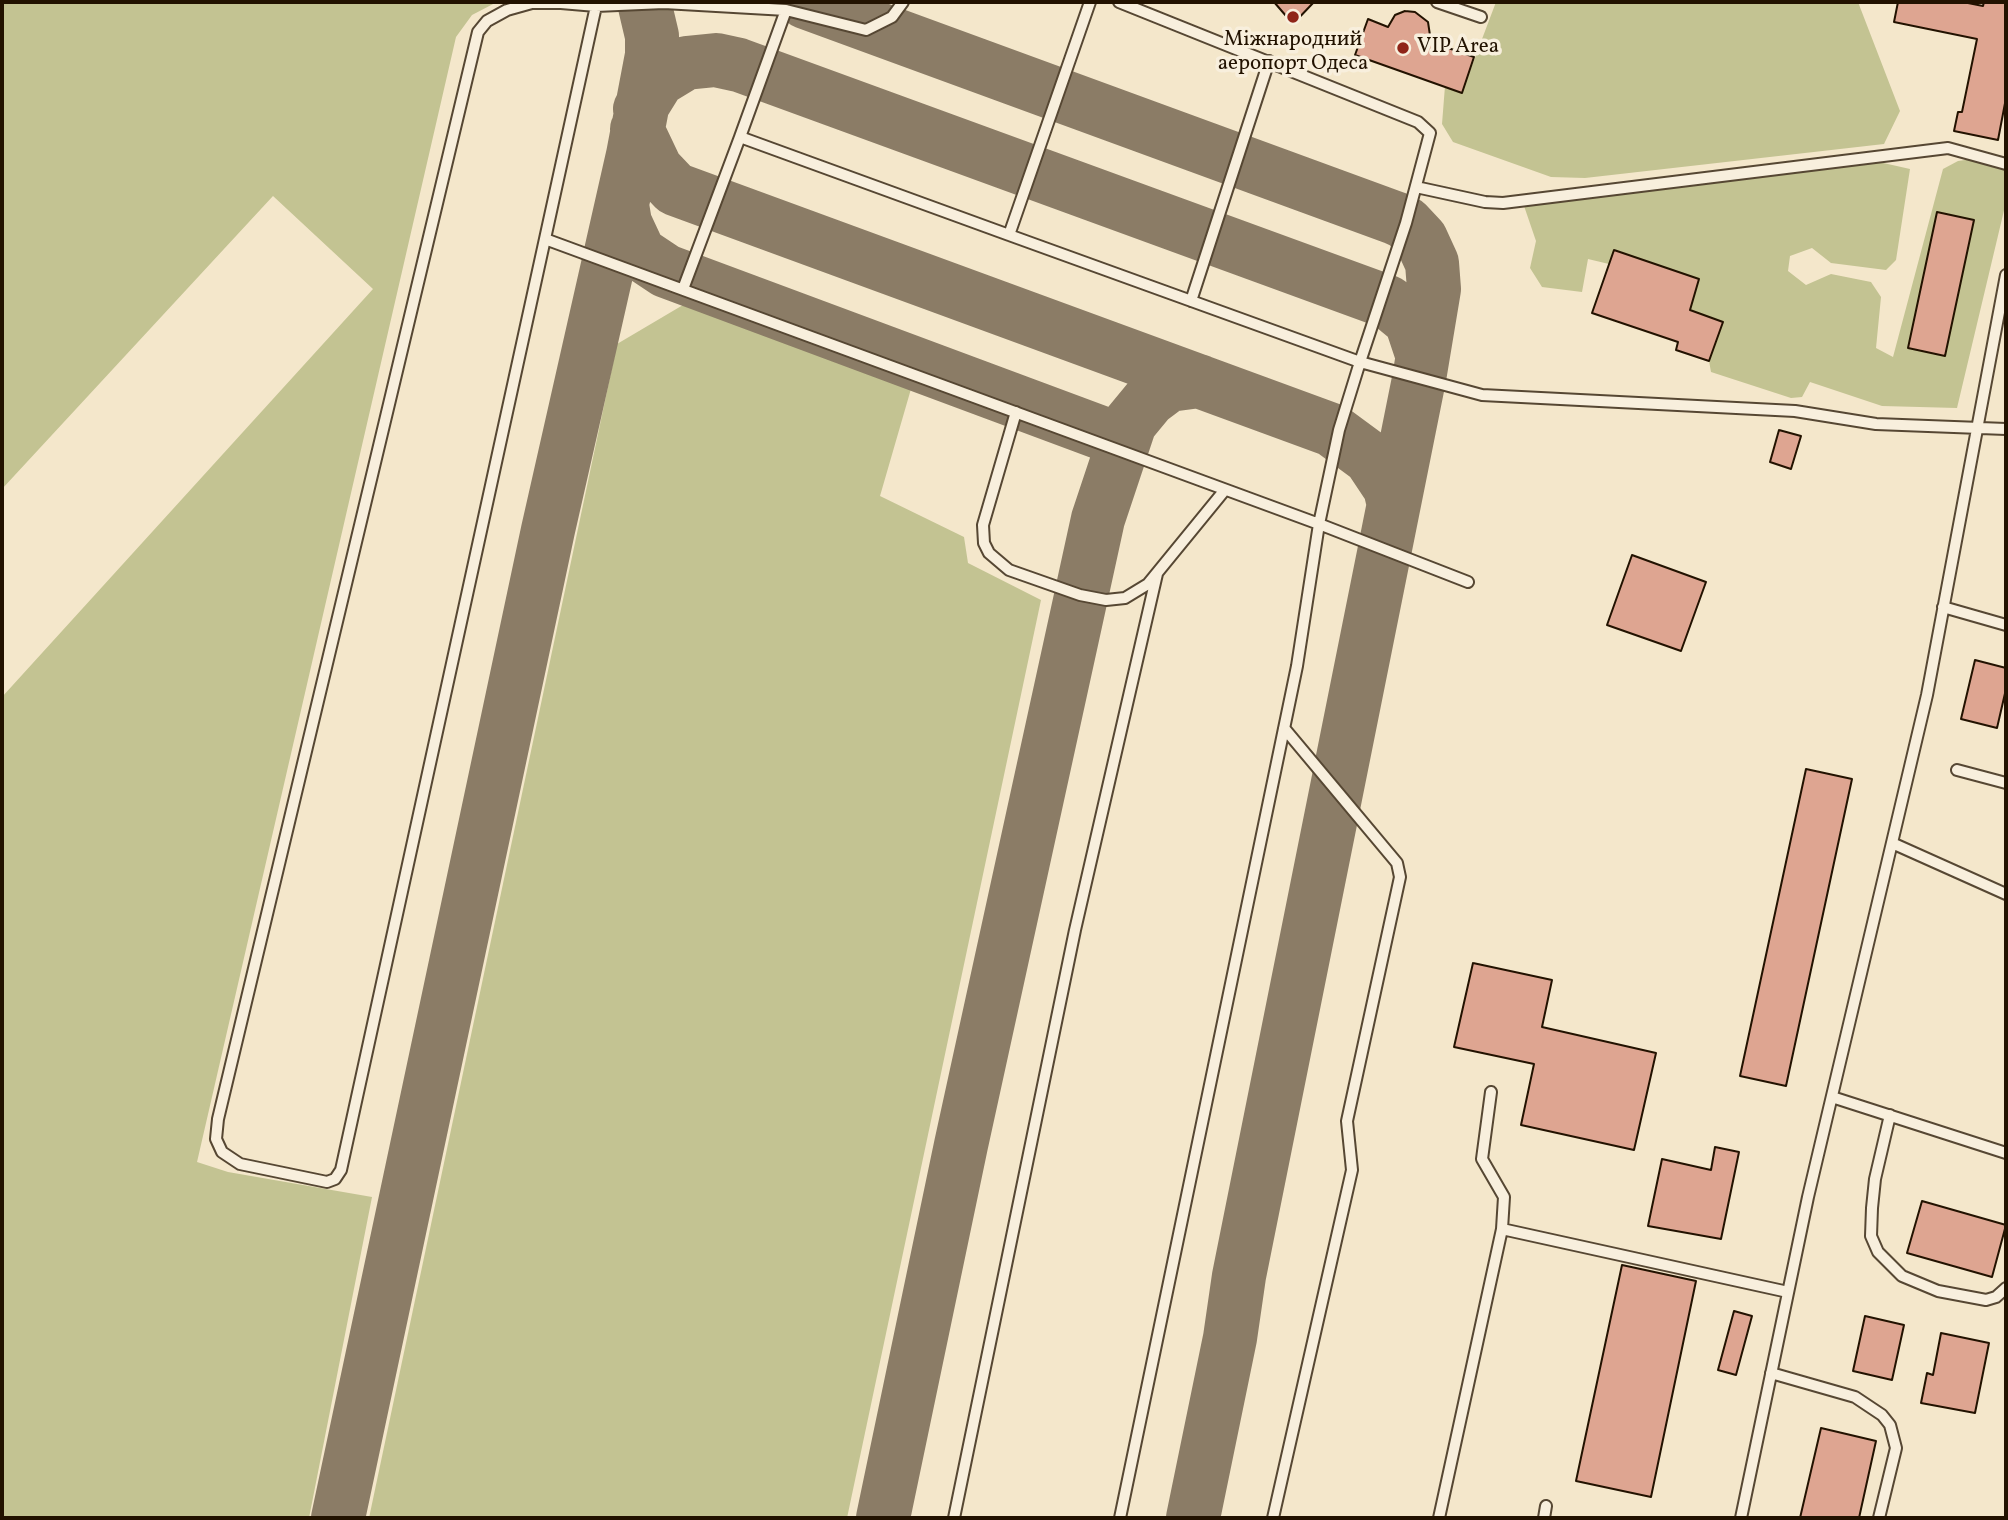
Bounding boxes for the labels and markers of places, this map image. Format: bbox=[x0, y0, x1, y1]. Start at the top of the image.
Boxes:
marker: Міжнародний аеропорт Одеса bbox=[1285, 9, 1301, 25]
place label: Міжнародний аеропорт Одеса bbox=[1218, 28, 1368, 78]
place label: VIP Area bbox=[1417, 35, 1499, 61]
marker: VIP Area bbox=[1395, 40, 1411, 56]

